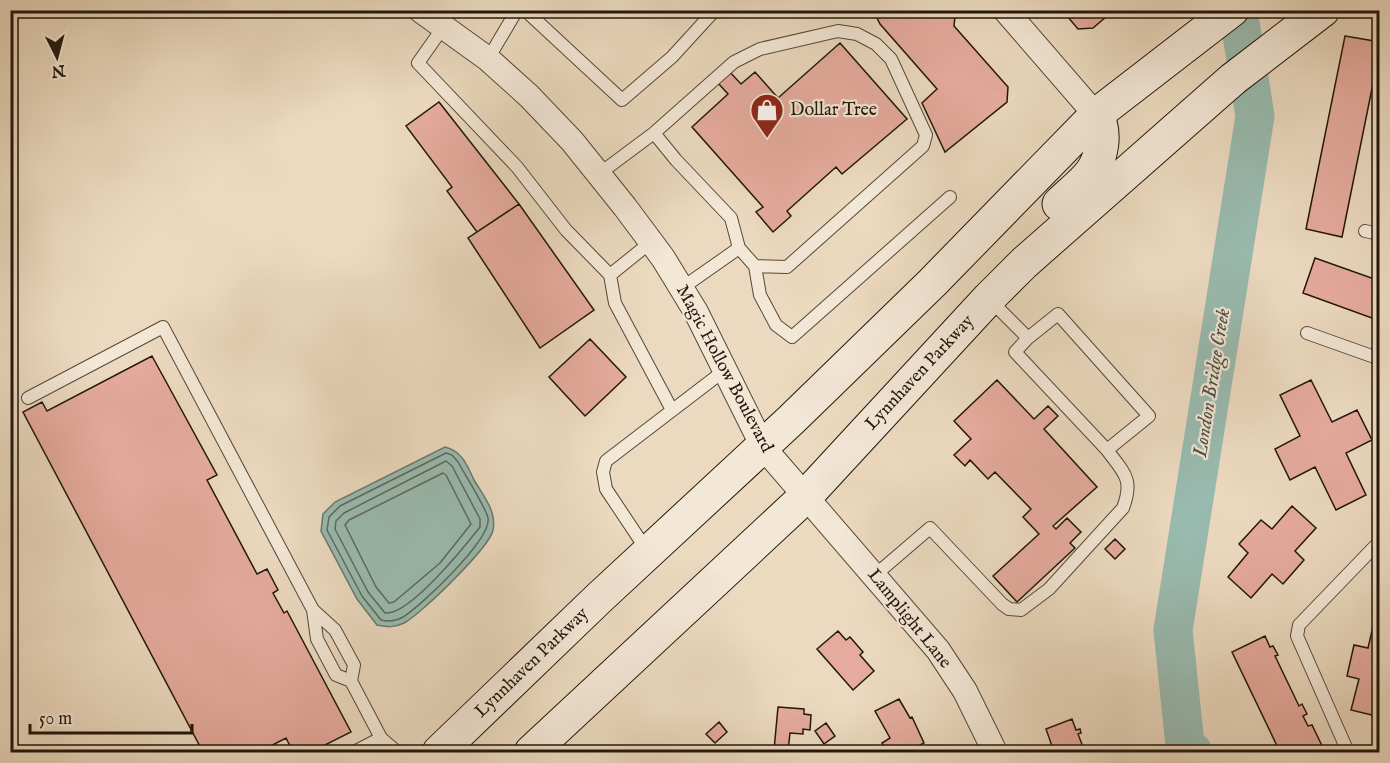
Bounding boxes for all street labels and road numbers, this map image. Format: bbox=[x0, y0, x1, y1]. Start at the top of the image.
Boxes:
street label: Magic Hollow Boulevard bbox=[670, 281, 778, 457]
street label: Lynnhaven Parkway bbox=[861, 310, 980, 436]
street label: Lamplight Lane bbox=[862, 564, 956, 674]
street label: Lynnhaven Parkway bbox=[470, 603, 594, 723]

